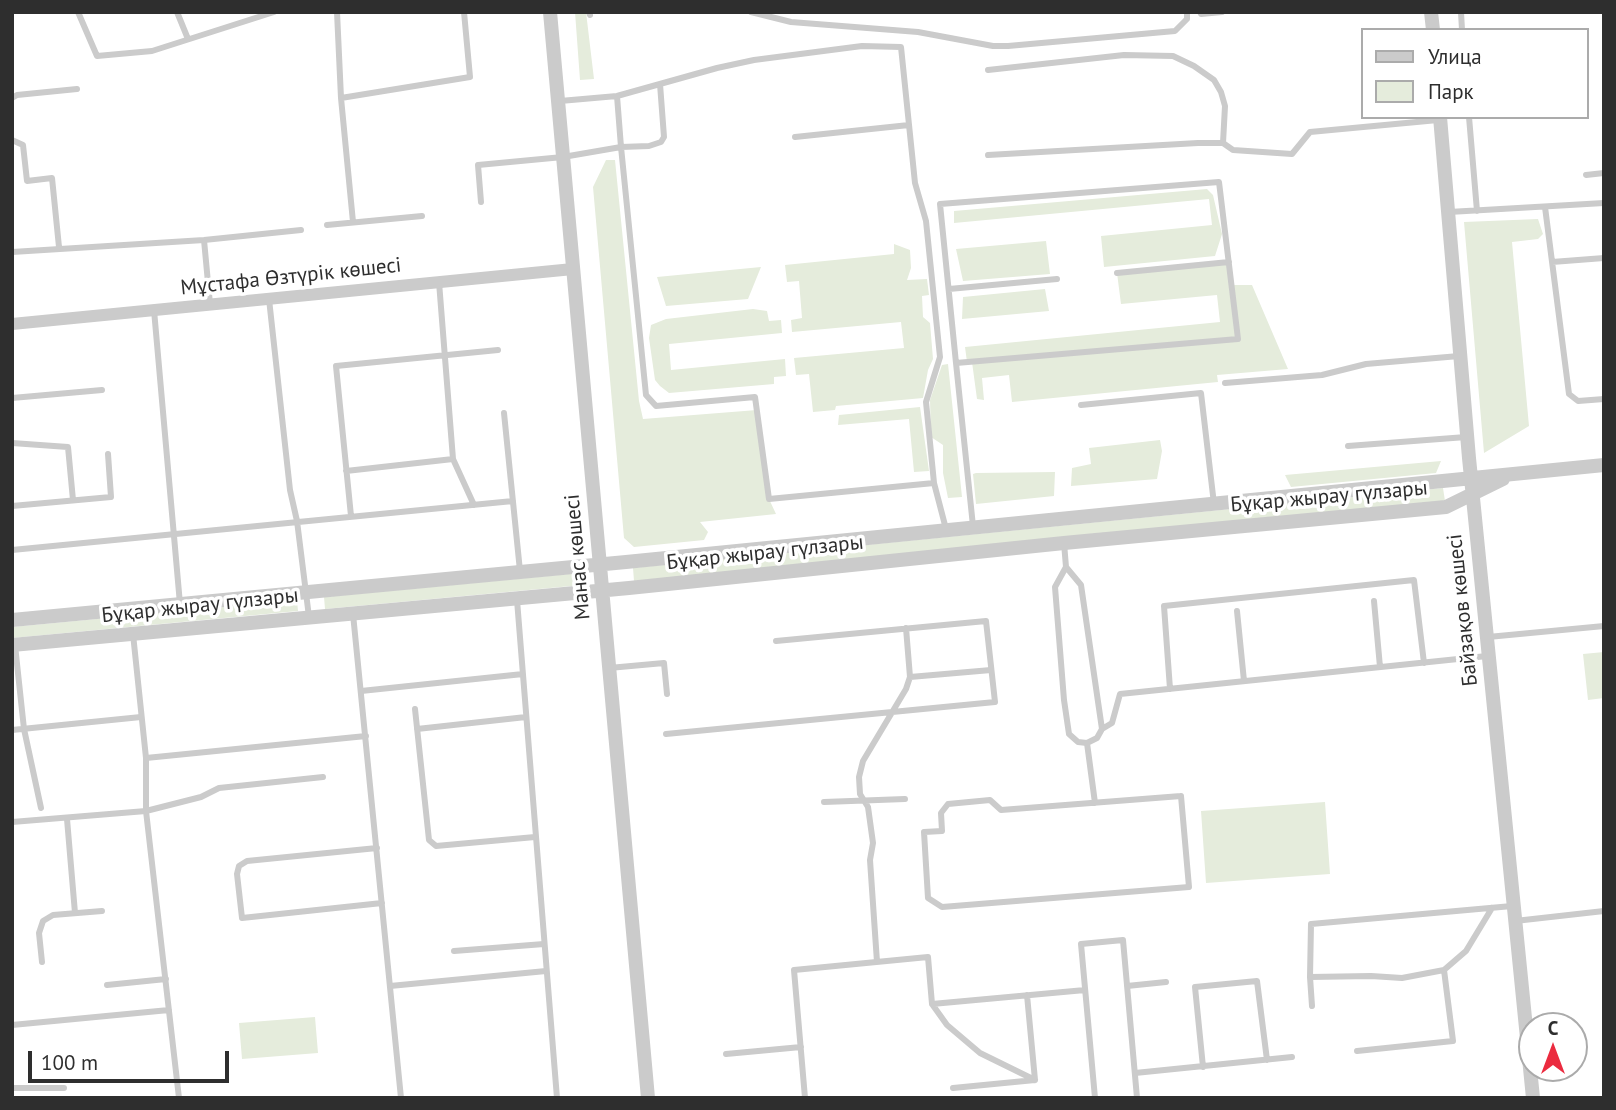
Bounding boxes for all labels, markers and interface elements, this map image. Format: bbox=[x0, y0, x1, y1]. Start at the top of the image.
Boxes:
legend bbox=[1360, 28, 1588, 119]
text: Улица bbox=[1428, 43, 1482, 70]
text: Парк bbox=[1428, 78, 1474, 105]
street label: Мұстафа Өзтүрік көшесі bbox=[179, 253, 403, 301]
street label: Бұқар жырау гүлзары bbox=[1229, 476, 1429, 518]
street label: Манас көшесі bbox=[560, 493, 596, 621]
street label: Бұқар жырау гүлзары bbox=[665, 530, 865, 576]
street label: Байзақов көшесі bbox=[1442, 533, 1484, 687]
street label: Бұқар жырау гүлзары bbox=[100, 583, 300, 629]
north arrow bbox=[1518, 1012, 1588, 1082]
text: С bbox=[1548, 1016, 1558, 1040]
scale bar bbox=[32, 1036, 233, 1080]
text: 100 m bbox=[41, 1049, 98, 1076]

